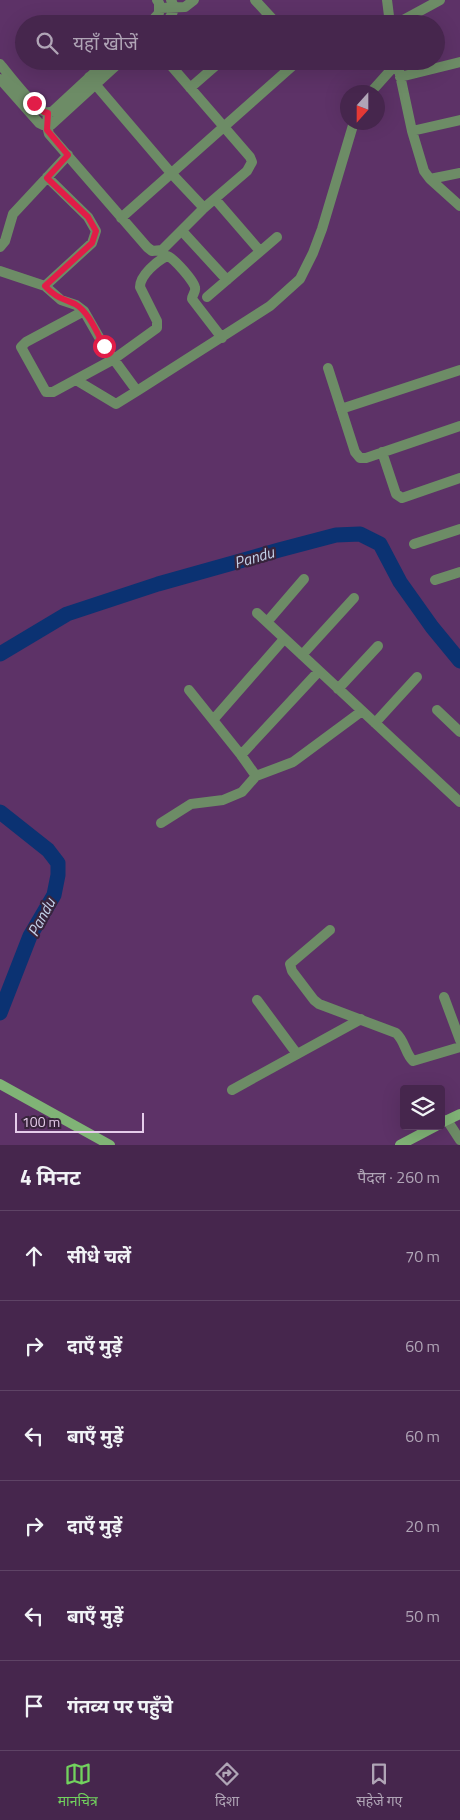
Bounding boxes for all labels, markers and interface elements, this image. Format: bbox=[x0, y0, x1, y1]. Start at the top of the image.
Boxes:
search box bbox=[15, 15, 445, 70]
text: यहाँ खोजें bbox=[73, 28, 138, 57]
icon: search bbox=[33, 29, 61, 57]
north arrow bbox=[340, 85, 385, 130]
route end bbox=[23, 92, 46, 115]
route start bbox=[93, 335, 116, 358]
water label: Pandu bbox=[231, 540, 278, 574]
water label: Pandu bbox=[21, 892, 62, 941]
map controls bbox=[400, 1085, 445, 1130]
button: layers bbox=[400, 1085, 445, 1130]
scale bar bbox=[15, 1110, 144, 1133]
text: 100 m bbox=[22, 1111, 60, 1132]
text: 4 मिनट bbox=[20, 1161, 80, 1193]
text: पैदल · 260 m bbox=[357, 1165, 440, 1189]
text: सीधे चलें bbox=[67, 1241, 131, 1270]
icon: ahead bbox=[20, 1242, 48, 1270]
text: 70 m bbox=[405, 1244, 440, 1268]
text: दाएँ मुड़ें bbox=[67, 1331, 122, 1360]
icon: right bbox=[20, 1332, 48, 1360]
text: 60 m bbox=[405, 1334, 440, 1358]
text: बाएँ मुड़ें bbox=[67, 1421, 123, 1450]
icon: left bbox=[20, 1422, 48, 1450]
text: 60 m bbox=[405, 1424, 440, 1448]
text: दाएँ मुड़ें bbox=[67, 1511, 122, 1540]
icon: right bbox=[20, 1512, 48, 1540]
text: 20 m bbox=[405, 1514, 440, 1538]
text: बाएँ मुड़ें bbox=[67, 1601, 123, 1630]
icon: left bbox=[20, 1602, 48, 1630]
text: 50 m bbox=[405, 1604, 440, 1628]
text: गंतव्य पर पहुँचे bbox=[67, 1691, 173, 1720]
icon: arrive bbox=[20, 1692, 48, 1720]
tab: मानचित्र bbox=[58, 1760, 98, 1812]
tab: दिशा bbox=[213, 1760, 241, 1812]
tab: सहेजे गए bbox=[356, 1760, 402, 1812]

